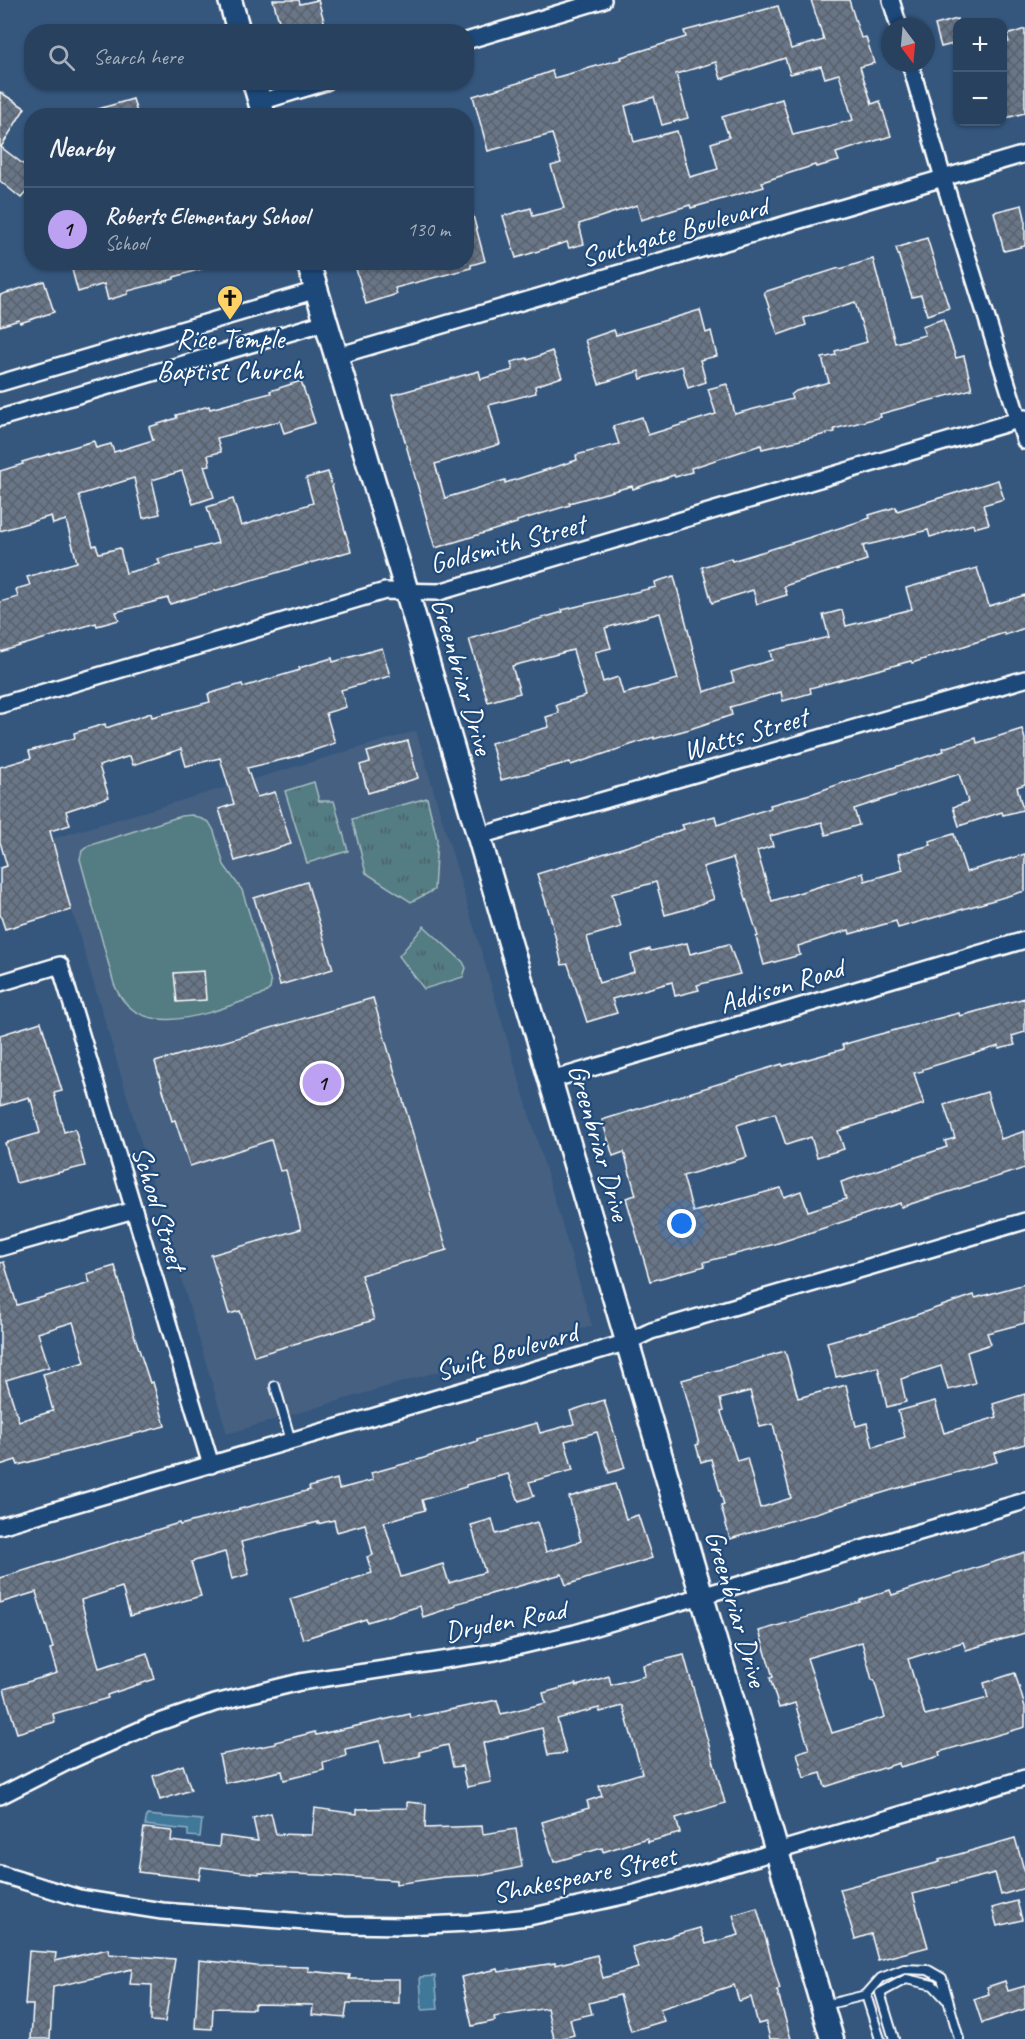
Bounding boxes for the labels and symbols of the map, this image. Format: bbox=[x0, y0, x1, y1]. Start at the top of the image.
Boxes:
north arrow bbox=[881, 18, 935, 72]
street label: Southgate Boulevard bbox=[577, 187, 775, 275]
church icon: Rice Temple Baptist Church bbox=[215, 283, 245, 321]
place label: Rice Temple Baptist Church bbox=[157, 321, 305, 388]
street label: Goldsmith Street bbox=[426, 505, 592, 581]
street label: Greenbriar Drive bbox=[424, 594, 502, 760]
street label: Watts Street bbox=[679, 698, 815, 768]
street label: Addison Road bbox=[715, 949, 851, 1021]
pin: 1 bbox=[302, 1060, 342, 1106]
street label: Greenbriar Drive bbox=[561, 1060, 639, 1226]
street label: School Street bbox=[124, 1142, 196, 1278]
your location bbox=[667, 1209, 696, 1238]
street label: Swift Boulevard bbox=[431, 1313, 585, 1388]
street label: Greenbriar Drive bbox=[698, 1526, 776, 1692]
street label: Dryden Road bbox=[442, 1591, 573, 1649]
street label: Shakespeare Street bbox=[489, 1837, 682, 1911]

